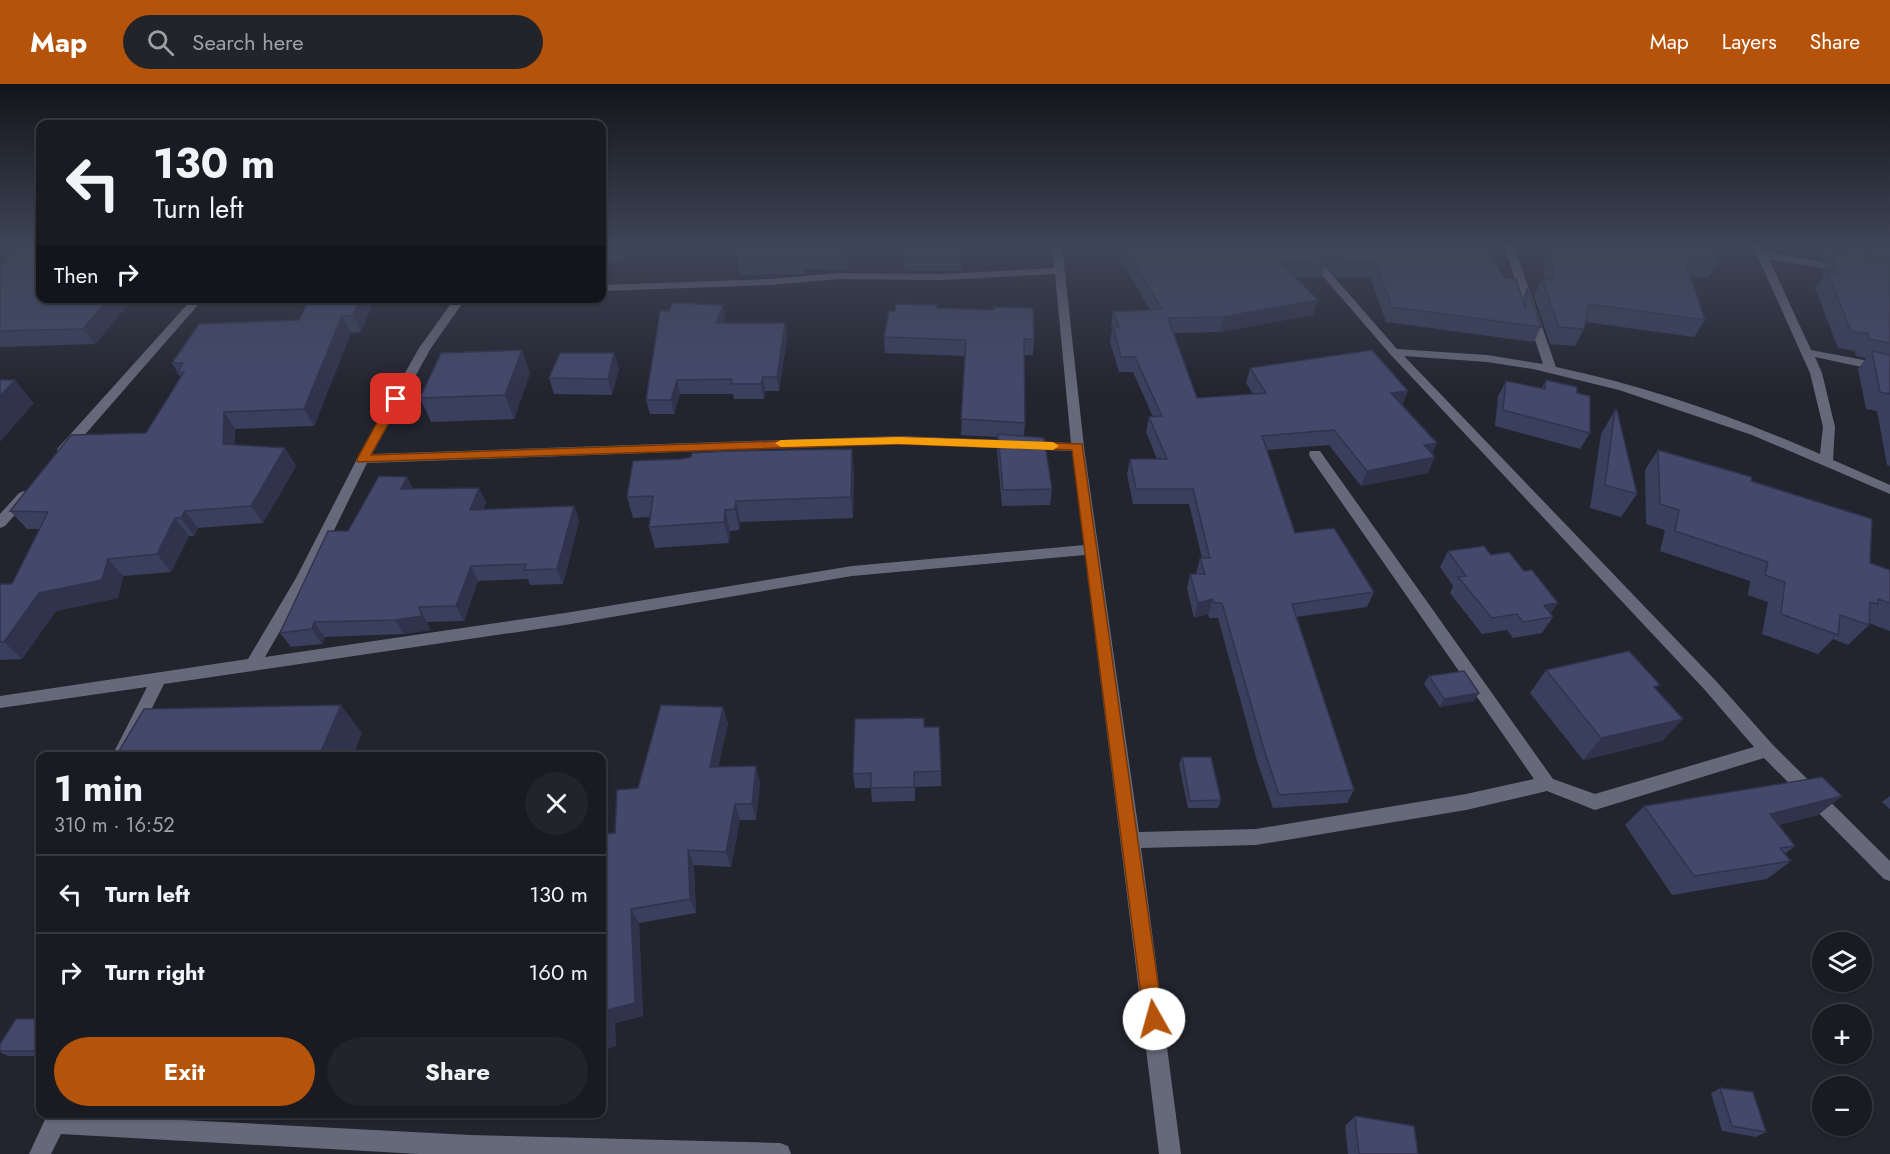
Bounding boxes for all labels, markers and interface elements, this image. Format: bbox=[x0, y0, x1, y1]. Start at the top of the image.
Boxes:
search box bbox=[123, 15, 543, 69]
text: Map bbox=[30, 22, 87, 63]
icon: search bbox=[144, 26, 177, 59]
text: Search here bbox=[192, 26, 304, 58]
text: Map bbox=[1650, 27, 1689, 57]
text: Layers bbox=[1722, 27, 1777, 57]
text: Share bbox=[1810, 27, 1860, 57]
text: 130 m bbox=[153, 133, 275, 194]
icon: left bbox=[54, 144, 132, 222]
text: Turn left bbox=[153, 189, 243, 228]
icon: right bbox=[111, 258, 144, 291]
text: Then bbox=[54, 259, 99, 291]
pin bbox=[370, 373, 421, 424]
icon: arrive bbox=[379, 382, 412, 415]
text: 1 min bbox=[54, 762, 143, 814]
button: close bbox=[525, 772, 588, 835]
text: 310 m · 16:52 bbox=[54, 811, 175, 840]
icon: left bbox=[54, 878, 87, 911]
text: Turn left bbox=[105, 878, 190, 910]
text: 130 m bbox=[529, 878, 588, 910]
map controls bbox=[1812, 932, 1872, 1136]
button: layers bbox=[1812, 932, 1872, 992]
icon: right bbox=[54, 956, 87, 989]
text: Turn right bbox=[105, 956, 205, 988]
text: 160 m bbox=[528, 956, 588, 988]
position arrow bbox=[1122, 987, 1186, 1051]
button: + bbox=[1812, 1004, 1872, 1064]
button: Exit bbox=[54, 1037, 315, 1106]
button: Share bbox=[327, 1037, 588, 1106]
button: − bbox=[1812, 1076, 1872, 1136]

